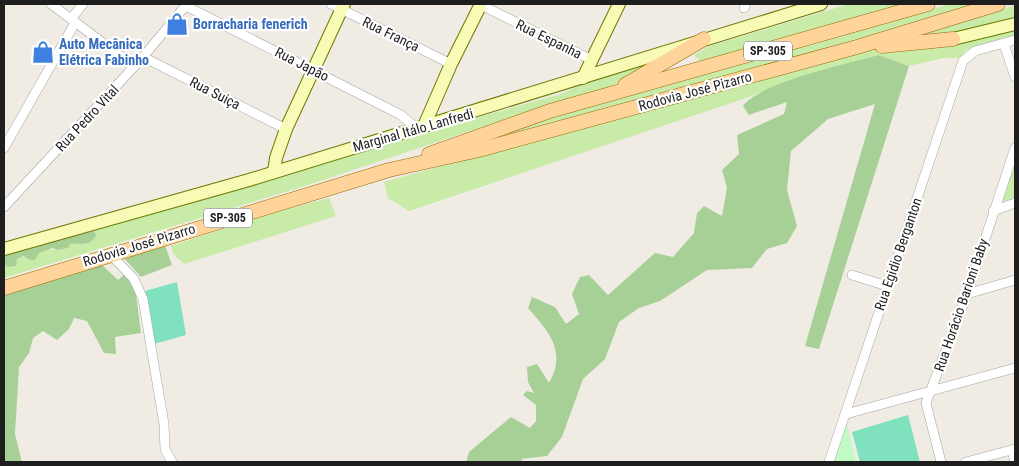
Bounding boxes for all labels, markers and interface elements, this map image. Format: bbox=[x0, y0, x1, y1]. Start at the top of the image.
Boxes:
shop icon: Borracharia fenerich bbox=[164, 11, 190, 37]
street label: Rua França bbox=[360, 13, 422, 55]
place label: Borracharia fenerich bbox=[193, 16, 308, 32]
street label: Rua Espanha bbox=[513, 16, 585, 62]
place label: Auto Mecânica Elétrica Fabinho bbox=[59, 36, 149, 68]
shop icon: Auto Mecânica Elétrica Fabinho bbox=[30, 39, 56, 65]
road number: SP-305 bbox=[744, 41, 792, 60]
street label: Rua Japão bbox=[272, 44, 332, 84]
street label: Rodovia José Pizarro bbox=[637, 68, 753, 114]
street label: Rua Suiça bbox=[187, 73, 243, 113]
street label: Rua Pedro Vital bbox=[52, 82, 122, 154]
street label: Marginal Itálo Lanfredi bbox=[351, 105, 475, 155]
street label: Rua Egidio Berganton bbox=[871, 196, 925, 312]
road number: SP-305 bbox=[204, 208, 252, 228]
street label: Rodovia José Pizarro bbox=[81, 220, 197, 270]
street label: Rua Horácio Barioni Baby bbox=[931, 236, 991, 374]

